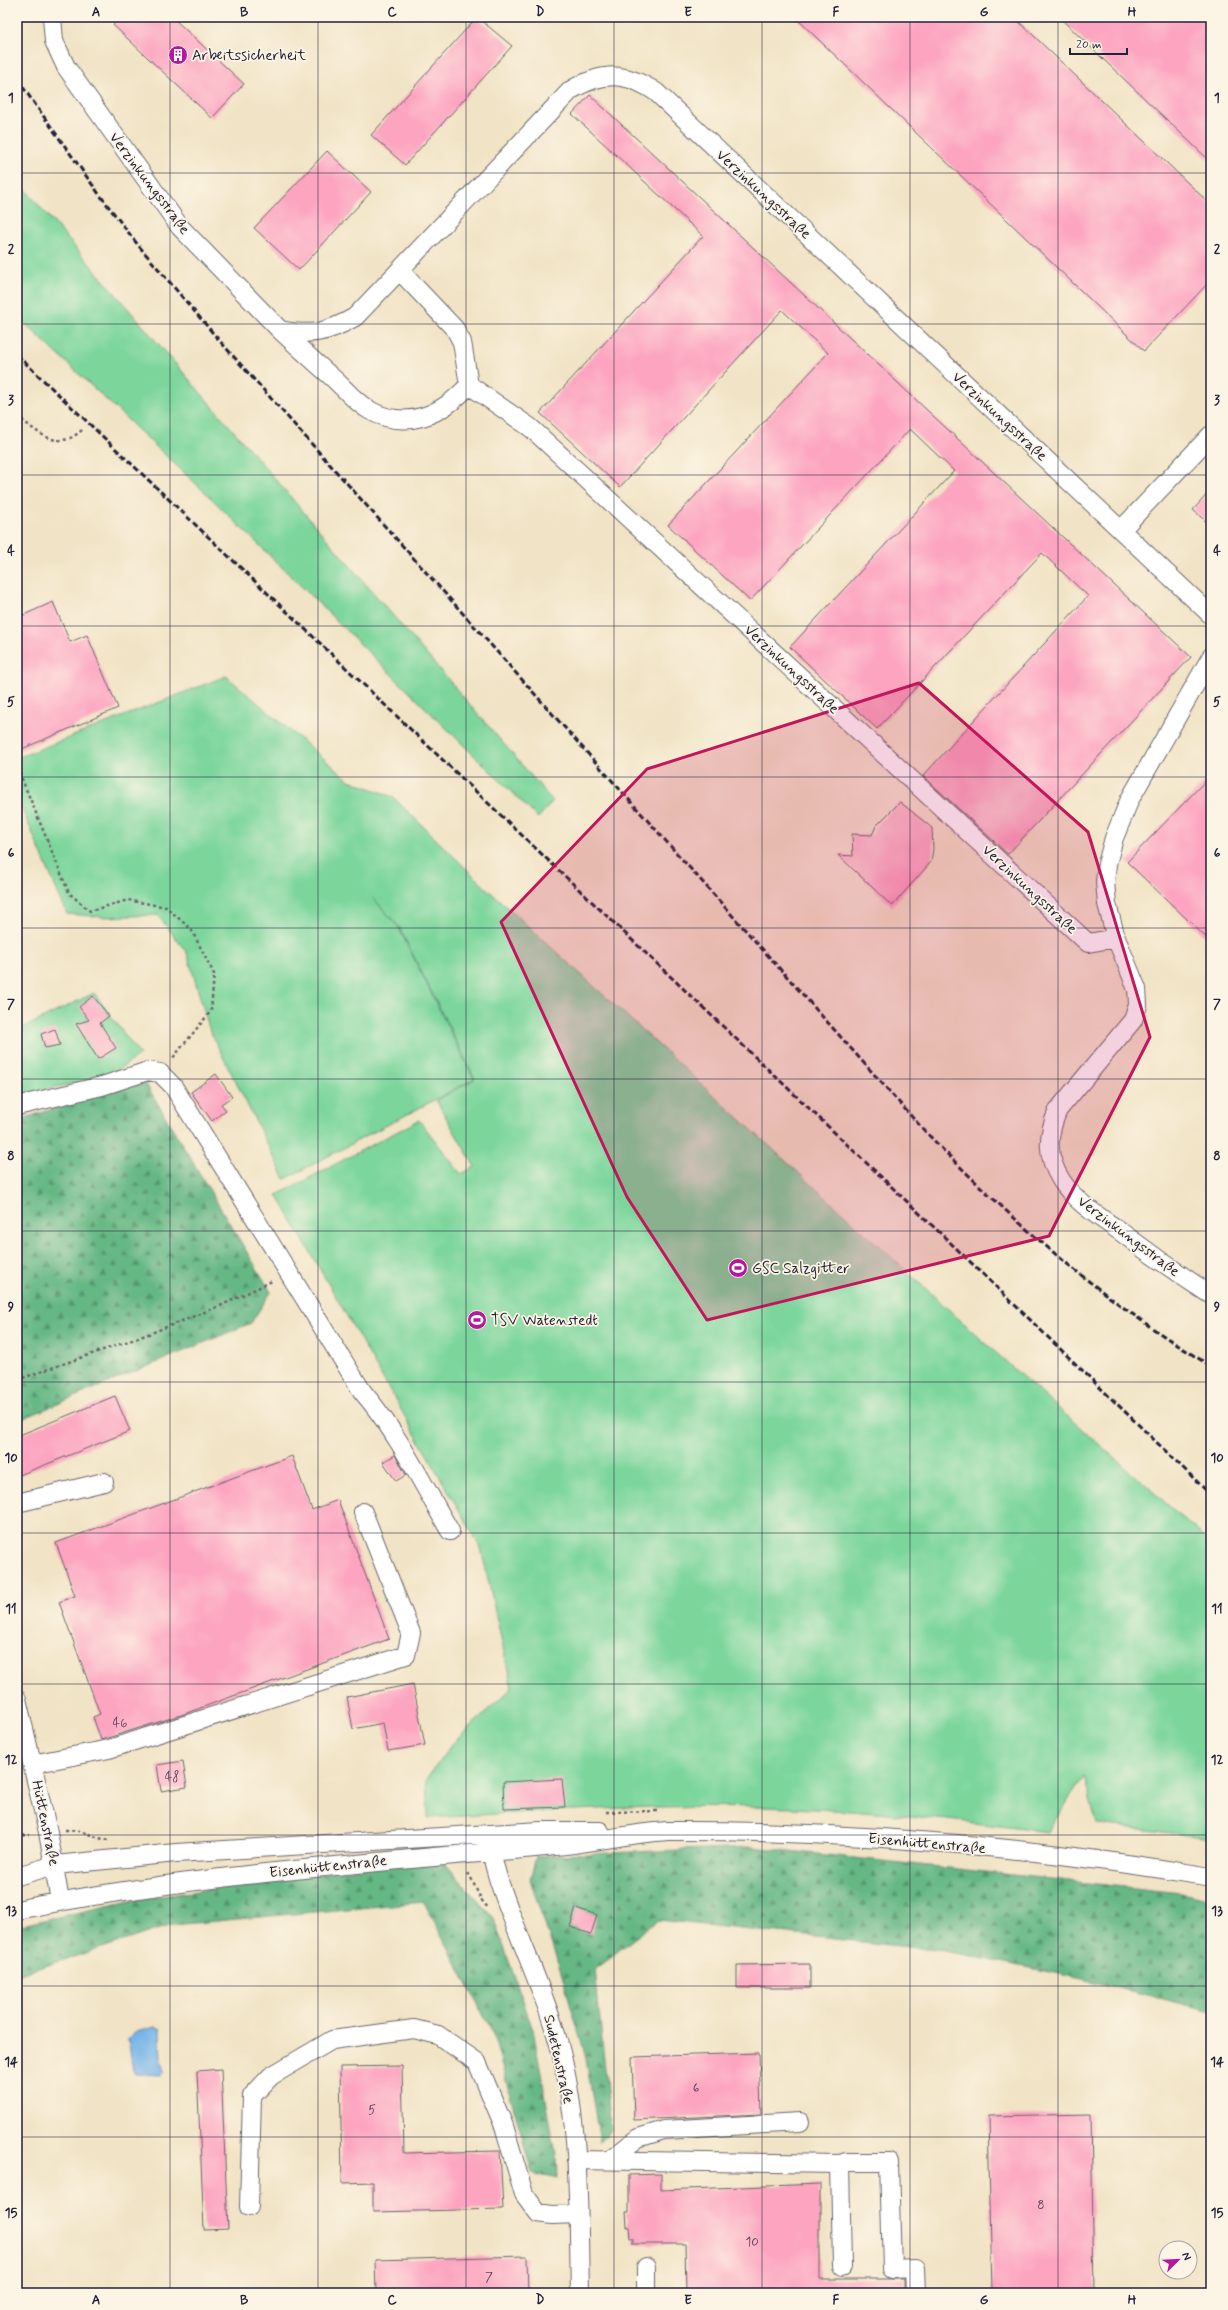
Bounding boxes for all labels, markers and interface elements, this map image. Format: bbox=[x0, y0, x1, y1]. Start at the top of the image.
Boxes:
text: A bbox=[92, 4, 100, 21]
text: B bbox=[240, 4, 249, 21]
text: C bbox=[387, 4, 397, 21]
text: D bbox=[536, 4, 545, 21]
text: E bbox=[684, 4, 692, 21]
text: F bbox=[833, 4, 840, 21]
text: G bbox=[980, 4, 989, 21]
text: H bbox=[1128, 4, 1137, 21]
scale bar bbox=[1070, 30, 1127, 56]
text: 20 m bbox=[1076, 37, 1102, 53]
building icon: Arbeitssicherheit bbox=[167, 44, 189, 66]
place label: Arbeitssicherheit bbox=[192, 46, 306, 66]
text: 1 bbox=[8, 90, 14, 107]
text: 1 bbox=[1214, 90, 1220, 107]
street label: Verzinkungsstraße bbox=[104, 128, 194, 239]
street label: Verzinkungsstraße bbox=[711, 145, 815, 244]
text: 2 bbox=[8, 241, 15, 258]
text: 2 bbox=[1214, 241, 1221, 258]
street label: Verzinkungsstraße bbox=[947, 367, 1051, 466]
text: 3 bbox=[8, 392, 14, 409]
text: 3 bbox=[1214, 392, 1220, 409]
text: 4 bbox=[7, 543, 15, 560]
text: 4 bbox=[1213, 543, 1221, 560]
street label: Verzinkungsstraße bbox=[739, 620, 843, 719]
text: 5 bbox=[7, 694, 15, 711]
text: 5 bbox=[1213, 694, 1221, 711]
street label: Verzinkungsstraße bbox=[977, 840, 1081, 939]
text: 6 bbox=[8, 845, 15, 862]
text: 6 bbox=[1214, 845, 1221, 862]
text: 7 bbox=[7, 996, 15, 1013]
text: 7 bbox=[1213, 996, 1221, 1013]
text: 8 bbox=[7, 1148, 15, 1165]
text: 8 bbox=[1213, 1148, 1221, 1165]
street label: Verzinkungsstraße bbox=[1073, 1192, 1184, 1282]
sports icon: GSC Salzgitter bbox=[727, 1257, 749, 1279]
place label: GSC Salzgitter bbox=[752, 1259, 850, 1279]
text: 9 bbox=[8, 1299, 15, 1316]
text: 9 bbox=[1214, 1299, 1221, 1316]
sports icon: TSV Watenstedt bbox=[466, 1309, 488, 1331]
place label: TSV Watenstedt bbox=[491, 1311, 598, 1331]
text: 10 bbox=[4, 1450, 18, 1467]
text: 10 bbox=[1210, 1450, 1224, 1467]
text: 11 bbox=[5, 1601, 17, 1618]
text: 11 bbox=[1211, 1601, 1223, 1618]
house number: 46 bbox=[113, 1715, 127, 1732]
text: 12 bbox=[5, 1752, 17, 1769]
text: 12 bbox=[1211, 1752, 1223, 1769]
house number: 48 bbox=[165, 1769, 179, 1786]
street label: Hüttenstraße bbox=[26, 1779, 64, 1868]
street label: Eisenhüttenstraße bbox=[867, 1829, 987, 1859]
street label: Eisenhüttenstraße bbox=[268, 1851, 388, 1883]
text: 13 bbox=[5, 1903, 17, 1920]
text: 13 bbox=[1211, 1903, 1223, 1920]
street label: Sudetenstraße bbox=[538, 2013, 578, 2106]
text: 14 bbox=[4, 2054, 18, 2071]
text: 14 bbox=[1210, 2054, 1224, 2071]
house number: 6 bbox=[693, 2080, 700, 2097]
house number: 5 bbox=[368, 2102, 376, 2119]
house number: 8 bbox=[1037, 2197, 1045, 2214]
text: 15 bbox=[5, 2205, 17, 2222]
text: 15 bbox=[1211, 2205, 1223, 2222]
house number: 10 bbox=[745, 2234, 759, 2251]
north arrow bbox=[1158, 2240, 1198, 2280]
text: N bbox=[1178, 2250, 1194, 2263]
house number: 7 bbox=[485, 2269, 493, 2286]
text: A bbox=[92, 2292, 100, 2309]
text: B bbox=[240, 2292, 249, 2309]
text: C bbox=[387, 2292, 397, 2309]
text: D bbox=[536, 2292, 545, 2309]
text: E bbox=[684, 2292, 692, 2309]
text: F bbox=[833, 2292, 840, 2309]
text: G bbox=[980, 2292, 989, 2309]
text: H bbox=[1128, 2292, 1137, 2309]

